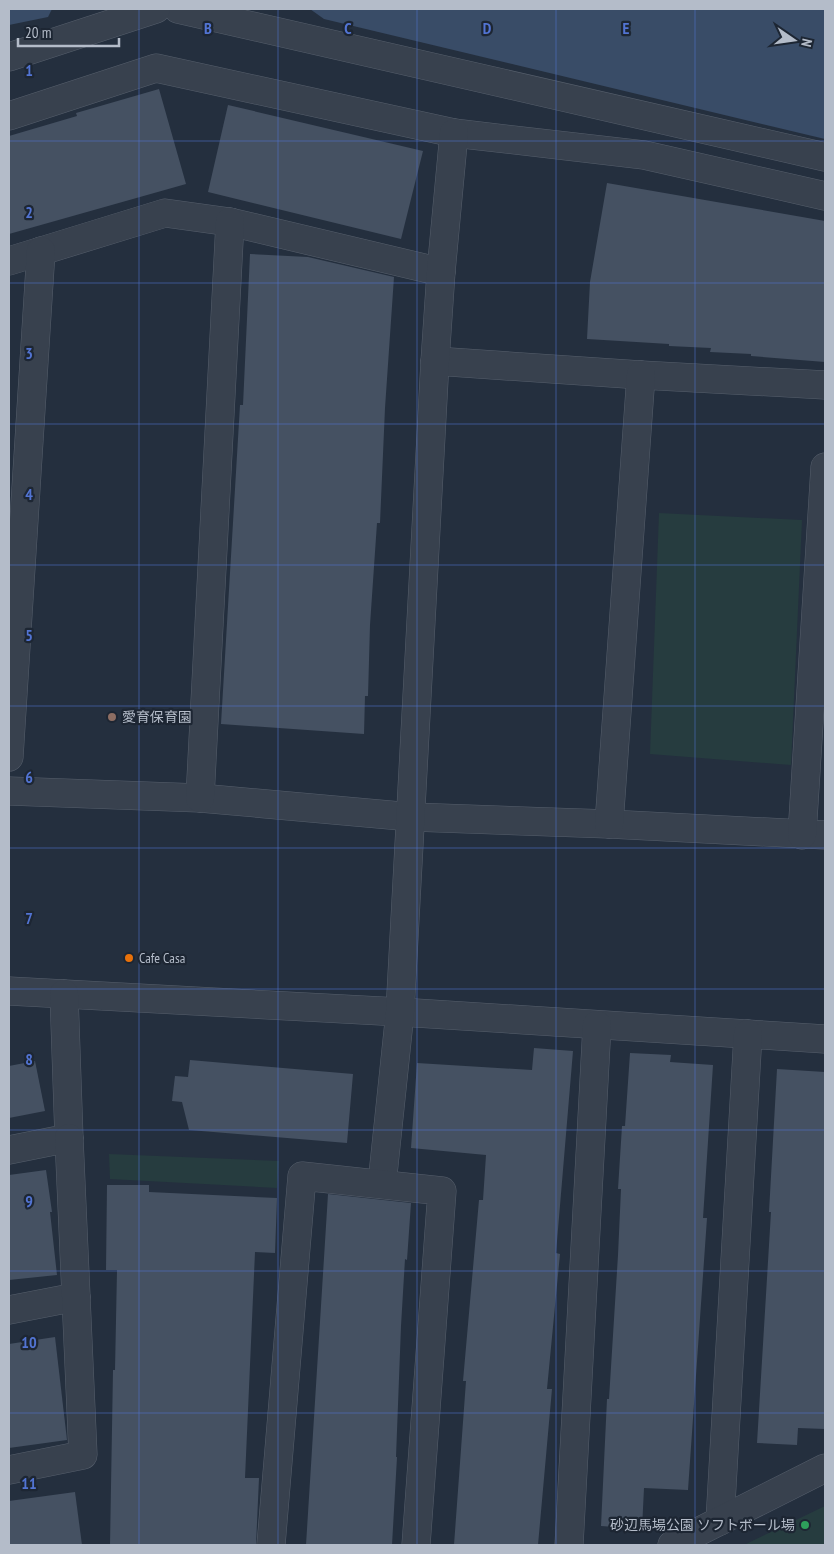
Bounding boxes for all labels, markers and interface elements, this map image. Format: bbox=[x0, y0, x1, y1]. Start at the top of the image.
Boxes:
scale bar bbox=[18, 15, 119, 47]
north arrow bbox=[769, 15, 819, 65]
text: B bbox=[204, 18, 212, 38]
text: C bbox=[344, 18, 352, 38]
text: D bbox=[483, 18, 492, 38]
text: E bbox=[623, 18, 630, 38]
text: 20 m bbox=[25, 23, 51, 42]
text: N bbox=[797, 37, 816, 49]
text: 1 bbox=[25, 60, 33, 80]
text: 2 bbox=[25, 202, 33, 222]
text: 3 bbox=[25, 343, 33, 363]
text: 4 bbox=[25, 484, 33, 504]
text: 5 bbox=[25, 625, 33, 645]
place label: 愛育保育園 bbox=[122, 708, 192, 726]
marker: 愛育保育園 bbox=[106, 711, 118, 723]
text: 6 bbox=[25, 767, 33, 787]
text: 7 bbox=[25, 908, 33, 928]
place label: Cafe Casa bbox=[139, 949, 185, 967]
marker: Cafe Casa bbox=[123, 952, 135, 964]
text: 8 bbox=[25, 1049, 33, 1069]
text: 9 bbox=[25, 1191, 33, 1211]
text: 10 bbox=[21, 1332, 37, 1352]
text: 11 bbox=[21, 1473, 37, 1493]
place label: 砂辺馬場公園 ソフトボール場 bbox=[610, 1516, 795, 1534]
marker: 砂辺馬場公園 ソフトボール場 bbox=[799, 1519, 811, 1531]

